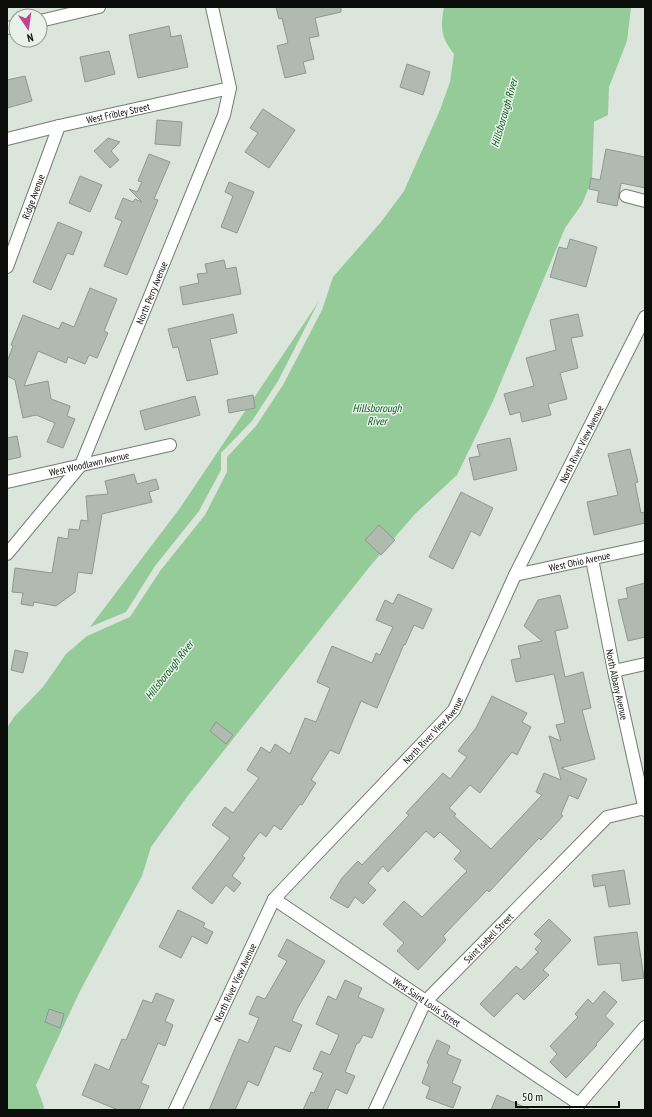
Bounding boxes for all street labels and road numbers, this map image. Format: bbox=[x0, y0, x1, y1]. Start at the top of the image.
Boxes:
street label: West Fribley Street bbox=[85, 100, 151, 127]
street label: Ridge Avenue bbox=[19, 173, 48, 221]
street label: North Perry Avenue bbox=[133, 260, 171, 326]
street label: North River View Avenue bbox=[556, 403, 607, 485]
street label: West Woodlawn Avenue bbox=[48, 448, 130, 479]
street label: West Ohio Avenue bbox=[548, 549, 611, 575]
street label: North Albany Avenue bbox=[603, 648, 631, 721]
street label: North River View Avenue bbox=[400, 695, 466, 767]
street label: Saint Isabell Street bbox=[461, 910, 516, 966]
street label: North River View Avenue bbox=[211, 941, 259, 1024]
street label: West Saint Louis Street bbox=[390, 975, 463, 1030]

